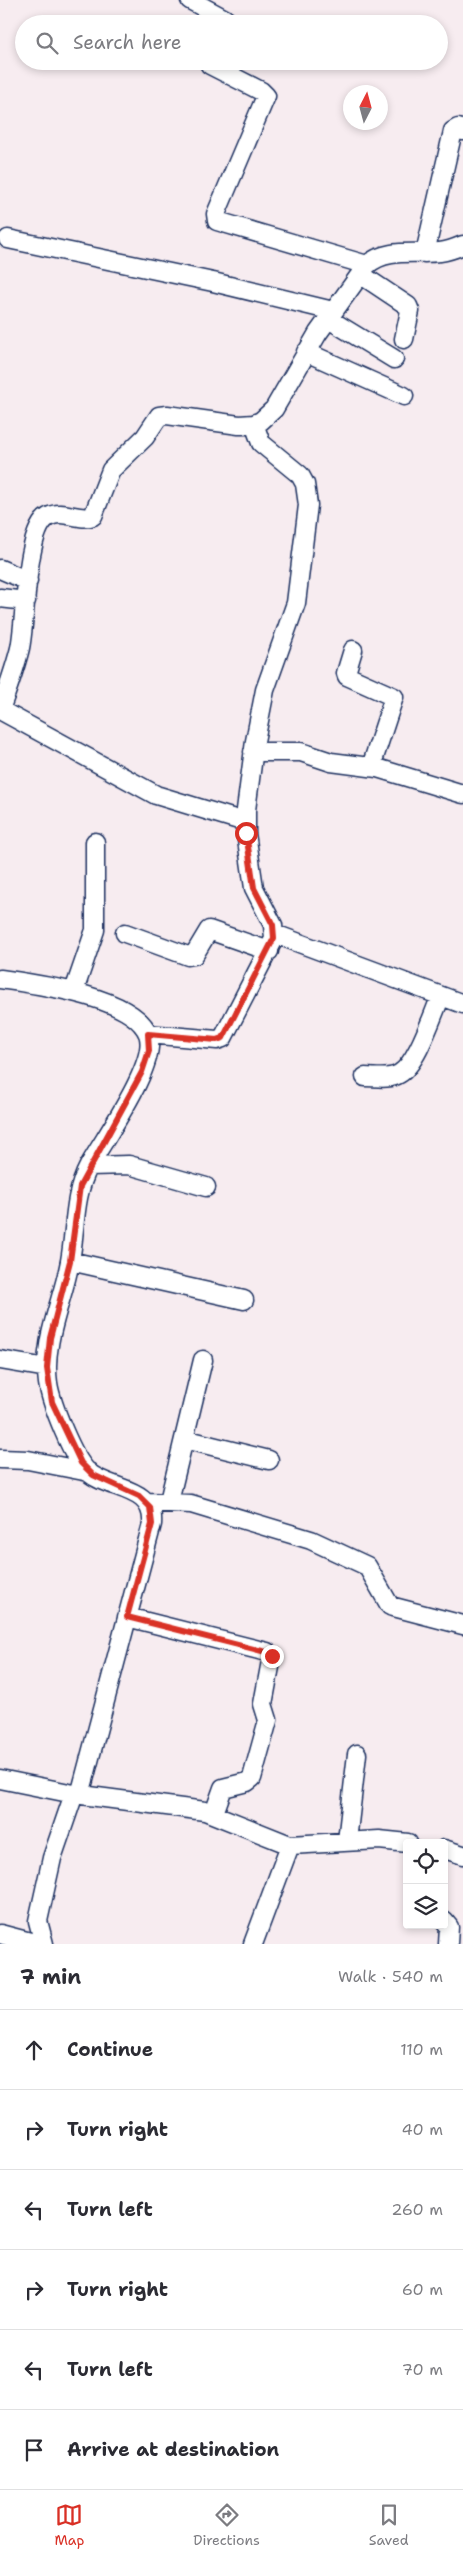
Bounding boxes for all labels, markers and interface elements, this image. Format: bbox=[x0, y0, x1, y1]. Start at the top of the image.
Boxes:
search box bbox=[15, 15, 448, 70]
icon: search bbox=[33, 29, 61, 57]
text: Search here bbox=[73, 30, 182, 55]
north arrow bbox=[343, 85, 388, 130]
route start bbox=[235, 822, 258, 845]
route end bbox=[261, 1645, 284, 1668]
map controls bbox=[403, 1839, 448, 1929]
button: locate bbox=[403, 1839, 448, 1884]
button: layers bbox=[403, 1884, 448, 1929]
text: 7 min bbox=[20, 1963, 81, 1991]
text: Walk · 540 m bbox=[338, 1966, 443, 1987]
icon: ahead bbox=[20, 2036, 48, 2064]
text: Continue bbox=[67, 2037, 153, 2062]
text: 110 m bbox=[400, 2039, 443, 2060]
icon: right bbox=[20, 2116, 48, 2144]
text: Turn right bbox=[67, 2117, 168, 2142]
text: 40 m bbox=[401, 2119, 443, 2140]
icon: left bbox=[20, 2196, 48, 2224]
text: Turn left bbox=[67, 2197, 153, 2222]
text: 260 m bbox=[391, 2199, 443, 2220]
icon: right bbox=[20, 2276, 48, 2304]
text: Turn right bbox=[67, 2277, 168, 2302]
text: 60 m bbox=[402, 2279, 443, 2300]
icon: left bbox=[20, 2356, 48, 2384]
text: Turn left bbox=[67, 2357, 153, 2382]
text: 70 m bbox=[402, 2359, 443, 2380]
icon: arrive bbox=[20, 2436, 48, 2464]
text: Arrive at destination bbox=[67, 2437, 279, 2462]
tab: Map bbox=[54, 2501, 84, 2549]
tab: Directions bbox=[193, 2501, 260, 2549]
tab: Saved bbox=[369, 2501, 409, 2549]

